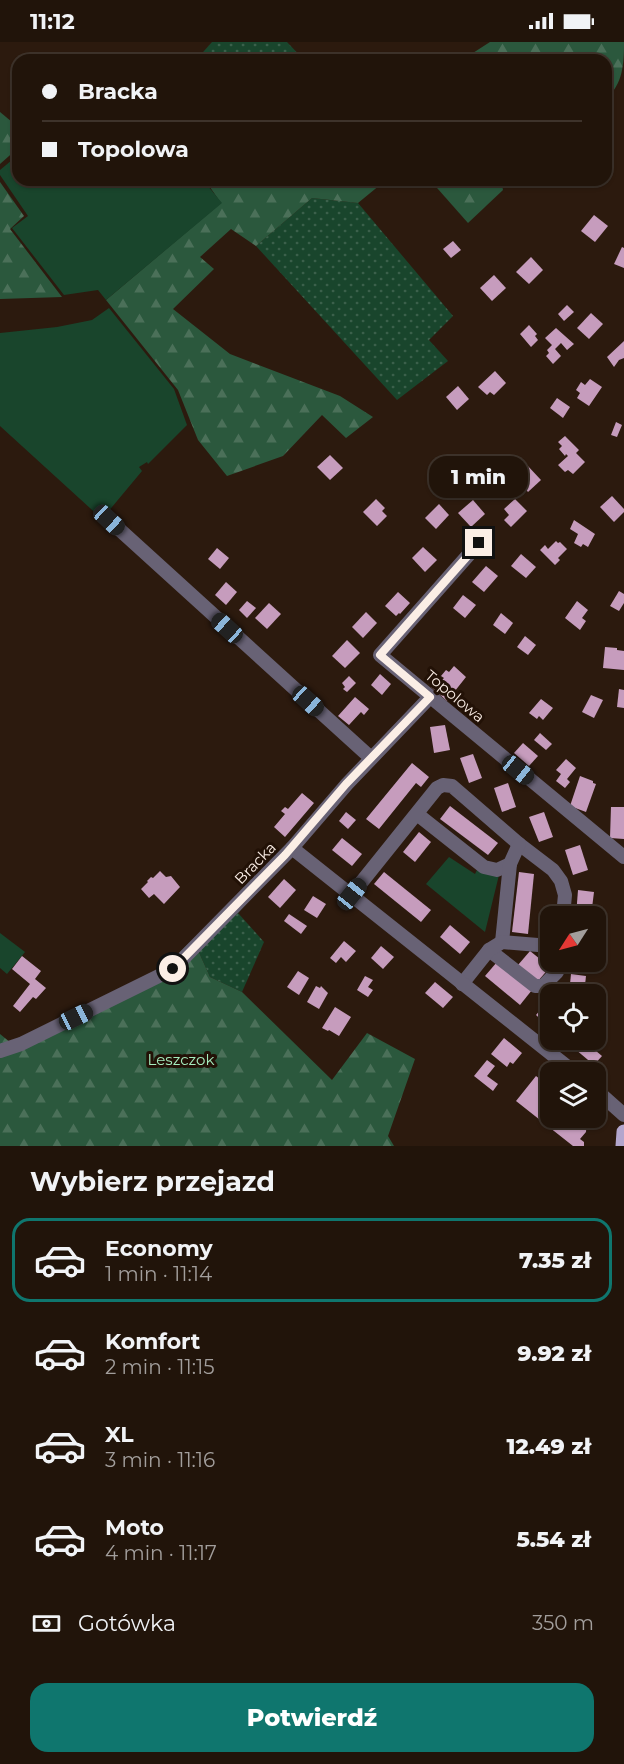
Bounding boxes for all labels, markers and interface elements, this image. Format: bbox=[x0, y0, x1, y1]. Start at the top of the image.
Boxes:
text: 11:12 bbox=[30, 8, 75, 35]
text: Bracka bbox=[78, 78, 158, 105]
text: Topolowa bbox=[78, 136, 189, 163]
callout: 1 min bbox=[430, 456, 528, 498]
text: 1 min bbox=[451, 465, 506, 489]
car bbox=[90, 501, 128, 539]
route end bbox=[465, 529, 492, 556]
car bbox=[208, 609, 246, 647]
street label: Topolowa bbox=[421, 666, 489, 726]
car bbox=[289, 682, 327, 720]
car bbox=[498, 752, 538, 788]
street label: Bracka bbox=[230, 838, 280, 888]
car bbox=[334, 874, 370, 914]
north arrow bbox=[540, 906, 606, 972]
map controls bbox=[540, 906, 606, 1128]
route start bbox=[159, 955, 186, 982]
button: locate bbox=[540, 984, 606, 1050]
car bbox=[56, 1001, 96, 1033]
park label: Leszczok bbox=[148, 1050, 214, 1069]
button: layers bbox=[540, 1062, 606, 1128]
text: Wybierz przejazd bbox=[30, 1165, 275, 1198]
icon: car bbox=[33, 1233, 87, 1287]
text: Economy bbox=[105, 1235, 213, 1262]
text: 7.35 zł bbox=[519, 1247, 591, 1274]
text: 1 min · 11:14 bbox=[105, 1262, 212, 1286]
icon: car bbox=[33, 1326, 87, 1380]
text: Komfort bbox=[105, 1328, 200, 1355]
text: 9.92 zł bbox=[517, 1340, 591, 1367]
text: 2 min · 11:15 bbox=[105, 1355, 214, 1379]
icon: car bbox=[33, 1419, 87, 1473]
text: XL bbox=[105, 1421, 134, 1448]
text: 12.49 zł bbox=[506, 1433, 591, 1460]
text: 3 min · 11:16 bbox=[105, 1448, 215, 1472]
icon: car bbox=[33, 1512, 87, 1566]
text: Moto bbox=[105, 1514, 164, 1541]
text: 5.54 zł bbox=[516, 1526, 591, 1553]
text: 4 min · 11:17 bbox=[105, 1541, 217, 1565]
icon: cash bbox=[30, 1607, 63, 1640]
text: Gotówka bbox=[78, 1610, 176, 1637]
text: 350 m bbox=[532, 1611, 594, 1635]
button: Potwierdź bbox=[30, 1683, 594, 1752]

